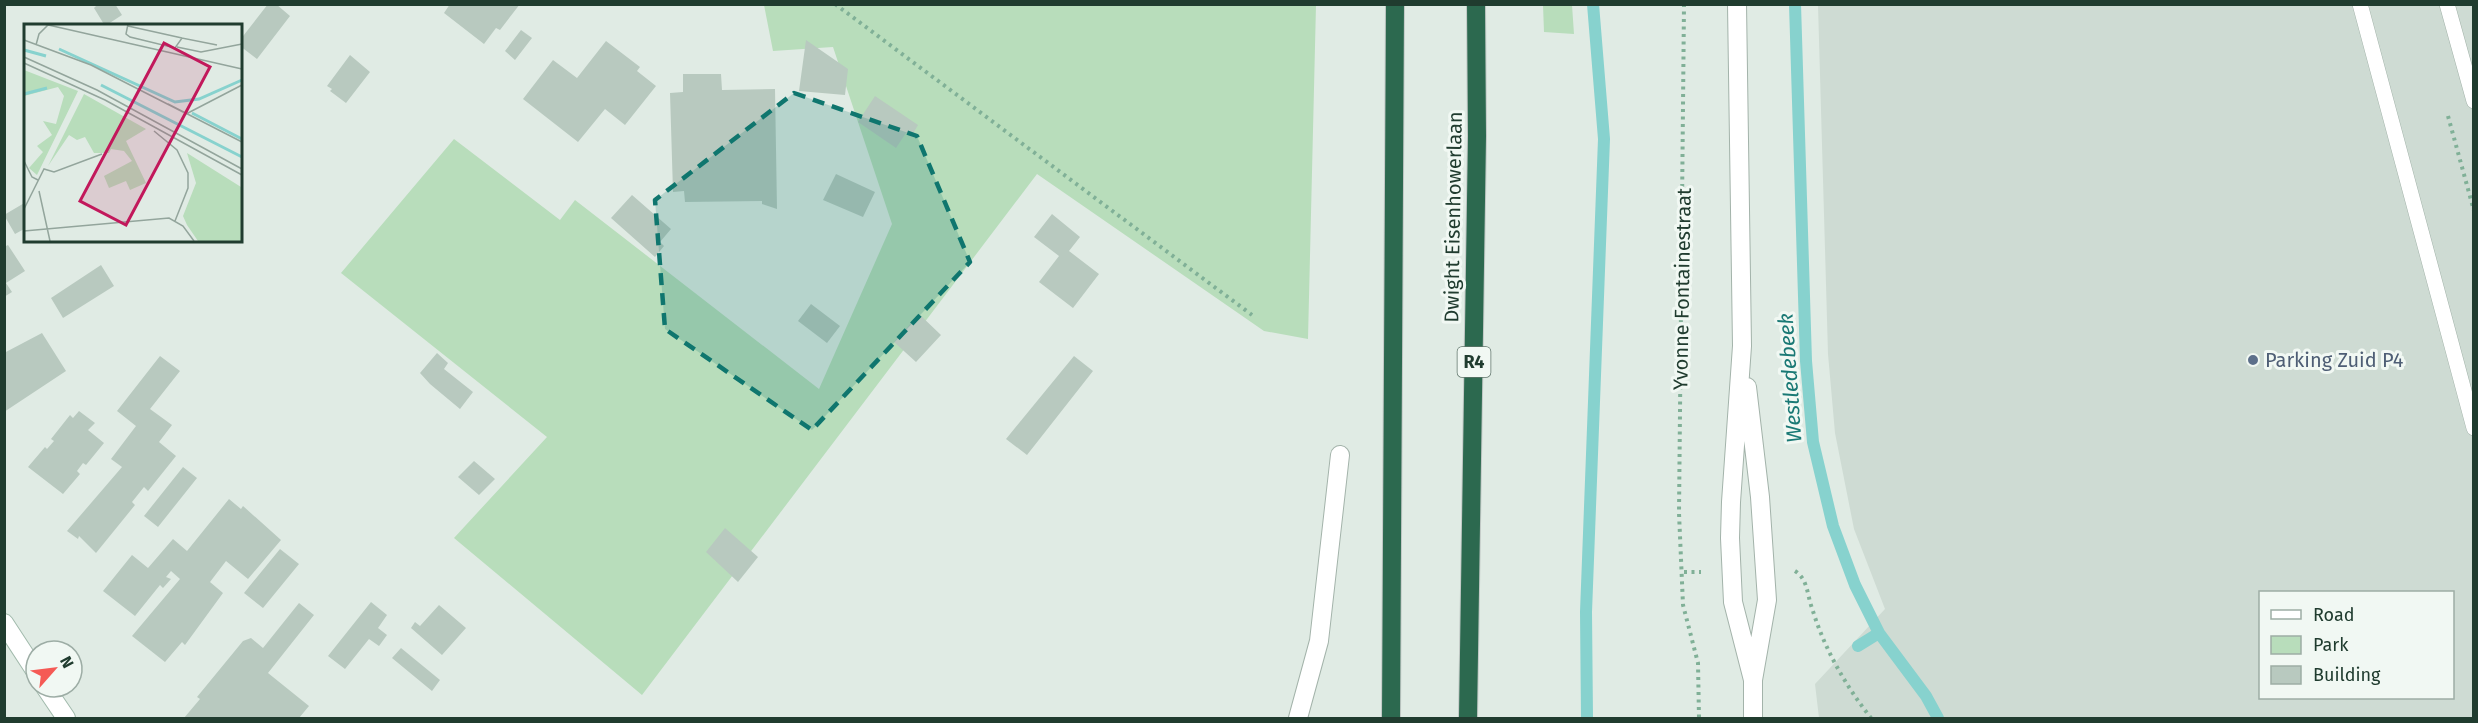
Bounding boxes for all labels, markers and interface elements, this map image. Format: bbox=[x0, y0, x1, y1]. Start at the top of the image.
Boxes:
inset map bbox=[24, 24, 242, 242]
street label: Dwight Eisenhowerlaan bbox=[1439, 111, 1467, 323]
street label: Yvonne Fontainestraat bbox=[1668, 187, 1696, 390]
water label: Westledebeek bbox=[1773, 312, 1807, 444]
road number: R4 bbox=[1458, 347, 1490, 377]
place label: Parking Zuid P4 bbox=[2265, 348, 2404, 372]
marker: Parking Zuid P4 bbox=[2246, 353, 2260, 367]
legend bbox=[2259, 591, 2454, 699]
text: Road bbox=[2313, 604, 2355, 626]
text: Park bbox=[2313, 634, 2349, 656]
north arrow bbox=[24, 639, 84, 699]
text: N bbox=[56, 653, 78, 671]
text: Building bbox=[2313, 664, 2381, 686]

